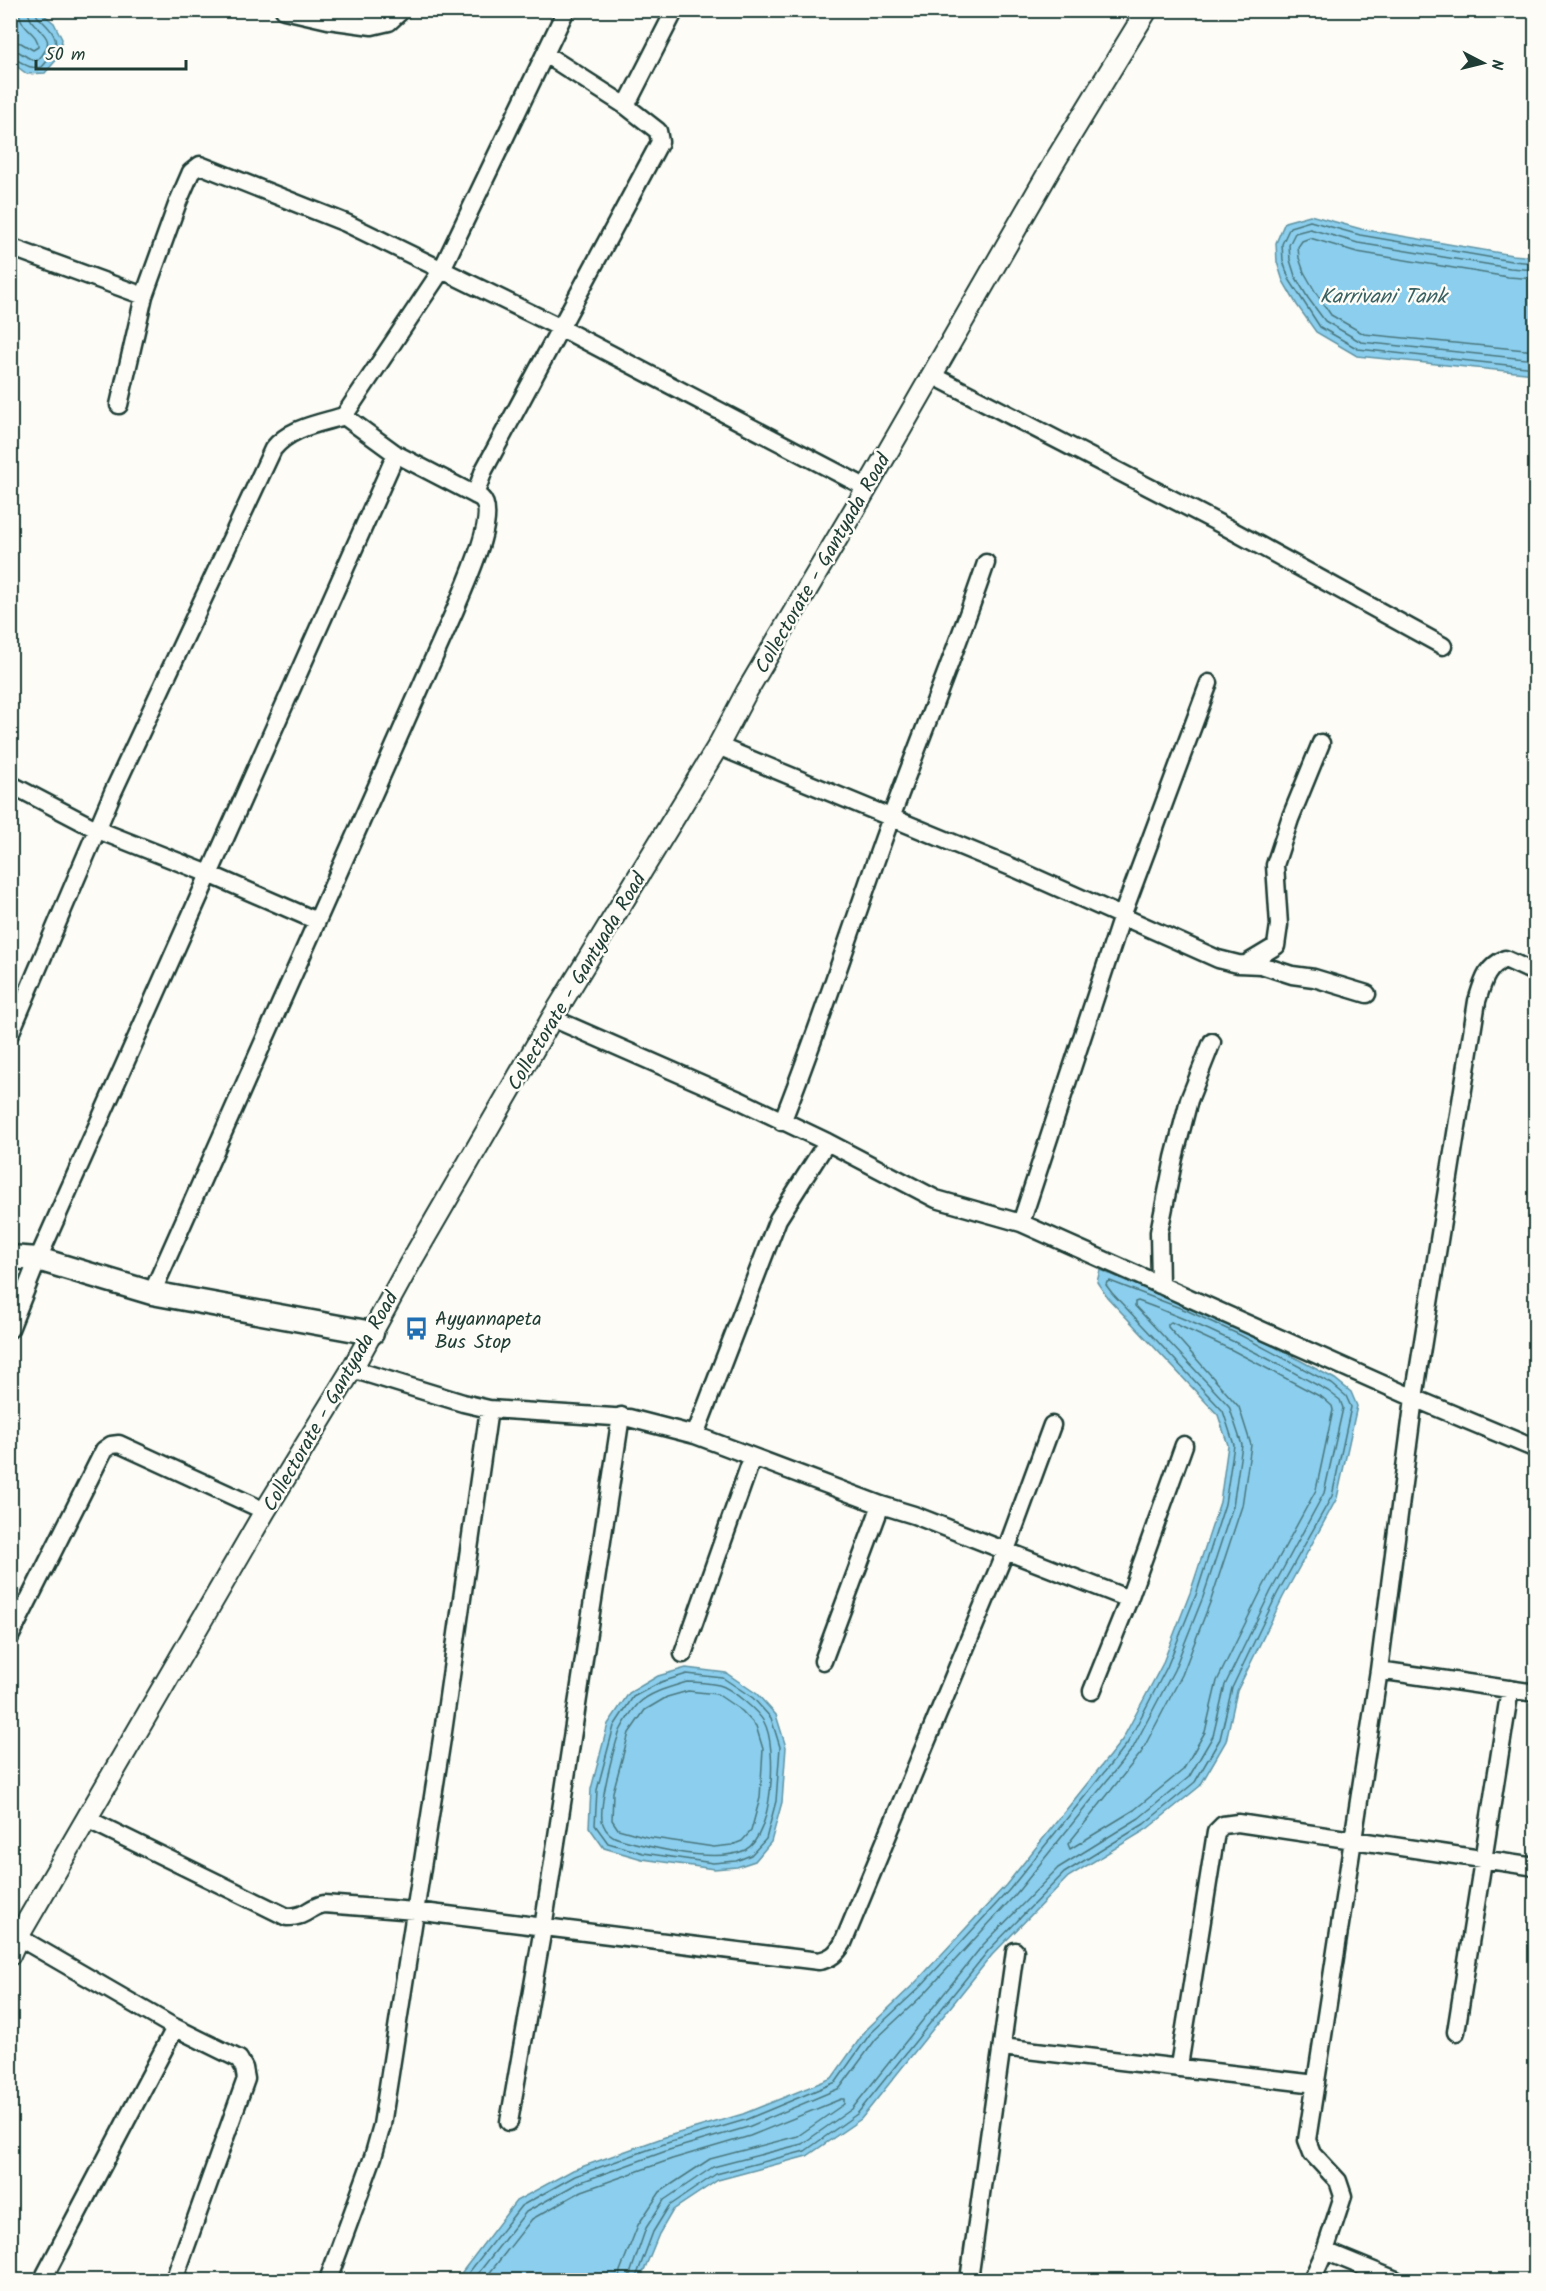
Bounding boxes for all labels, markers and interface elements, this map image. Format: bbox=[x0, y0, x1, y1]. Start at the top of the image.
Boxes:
scale bar bbox=[36, 33, 186, 71]
north arrow bbox=[1453, 33, 1513, 93]
text: 50 m bbox=[45, 41, 85, 70]
text: N bbox=[1483, 58, 1509, 71]
water label: Karrivani Tank bbox=[1320, 281, 1449, 314]
street label: Collectorate - Gantyada Road bbox=[747, 447, 901, 680]
street label: Collectorate - Gantyada Road bbox=[500, 866, 656, 1097]
street label: Collectorate - Gantyada Road bbox=[255, 1285, 409, 1518]
place label: Ayyannapeta Bus Stop bbox=[435, 1304, 542, 1359]
bus stop icon: Ayyannapeta Bus Stop bbox=[404, 1316, 430, 1342]

